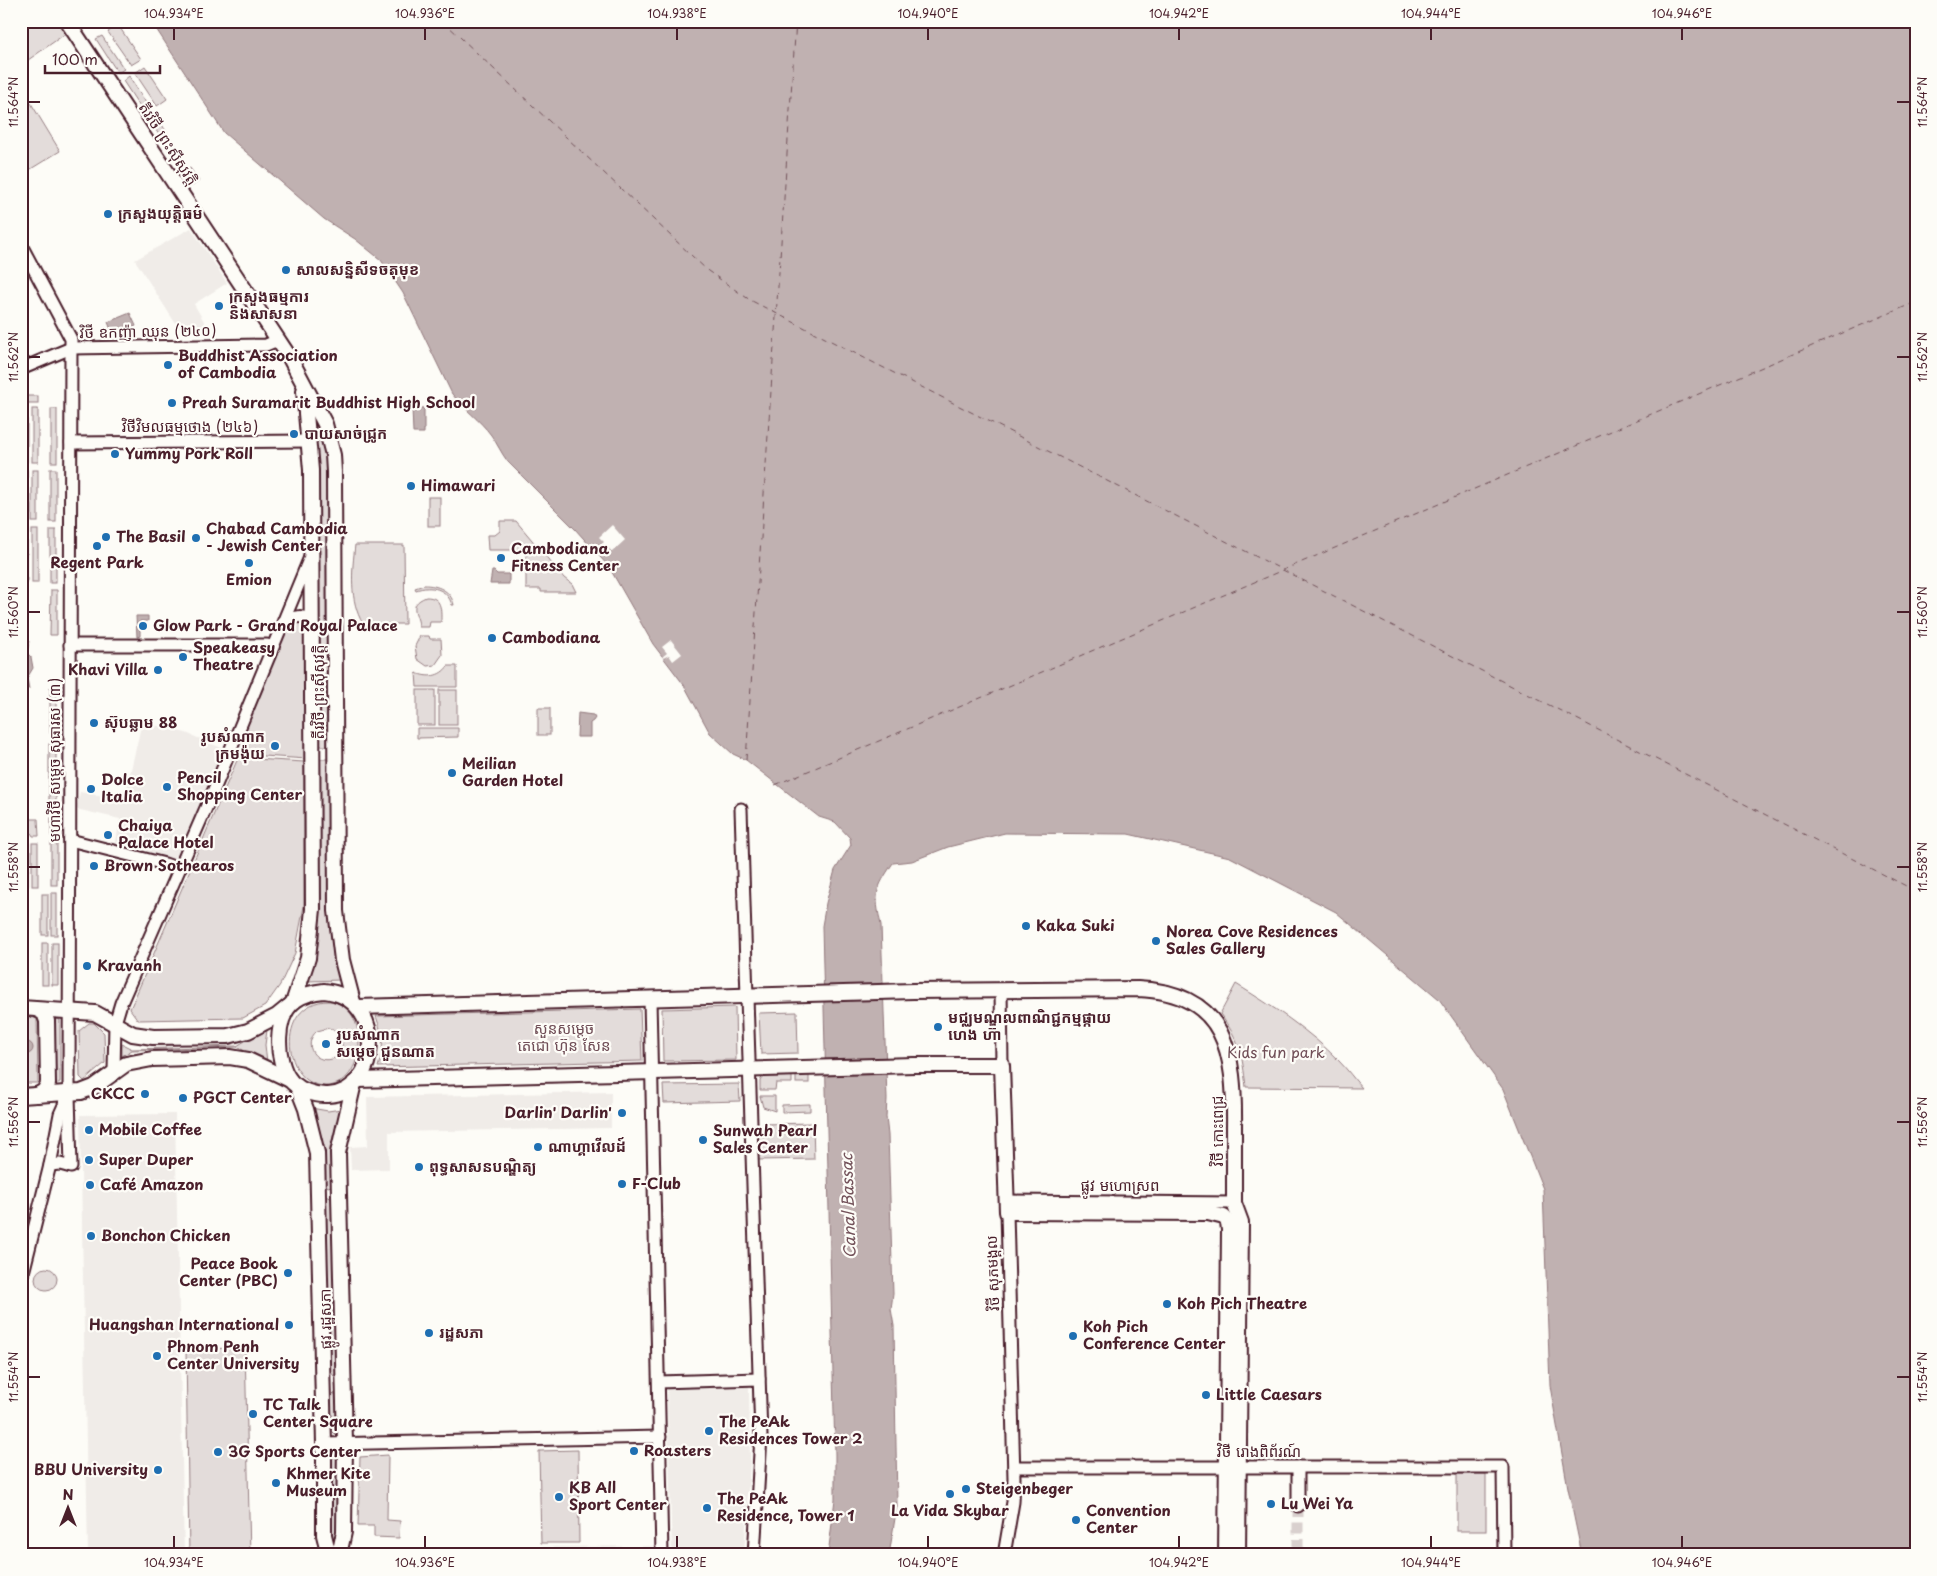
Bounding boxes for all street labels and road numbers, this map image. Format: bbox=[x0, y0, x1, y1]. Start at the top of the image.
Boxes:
street label: តីរវិថី ព្រះស៊ីសុវត្តិ bbox=[134, 97, 205, 189]
street label: វិថី ឧកញ៉ា ឈុន (២៤០) bbox=[79, 318, 217, 343]
street label: វិថីវិមលធម្មថោង (២៤៦) bbox=[122, 414, 258, 437]
street label: តីរវិថី ព្រះស៊ីសុវត្តិ bbox=[306, 644, 329, 740]
street label: មហាវិថី សម្តេច សុធារស (៣) bbox=[42, 678, 65, 842]
street label: វិថី កោះពេជ្រ bbox=[1205, 1096, 1228, 1167]
street label: ផ្លូវ មហោស្រព bbox=[1080, 1173, 1160, 1199]
street label: វិថី សុភមង្គល bbox=[979, 1235, 1004, 1311]
street label: ផ្លូវ រដ្ឋសភា bbox=[312, 1288, 340, 1350]
street label: វិថី រោងពិព័រណ៍ bbox=[1217, 1439, 1301, 1462]

